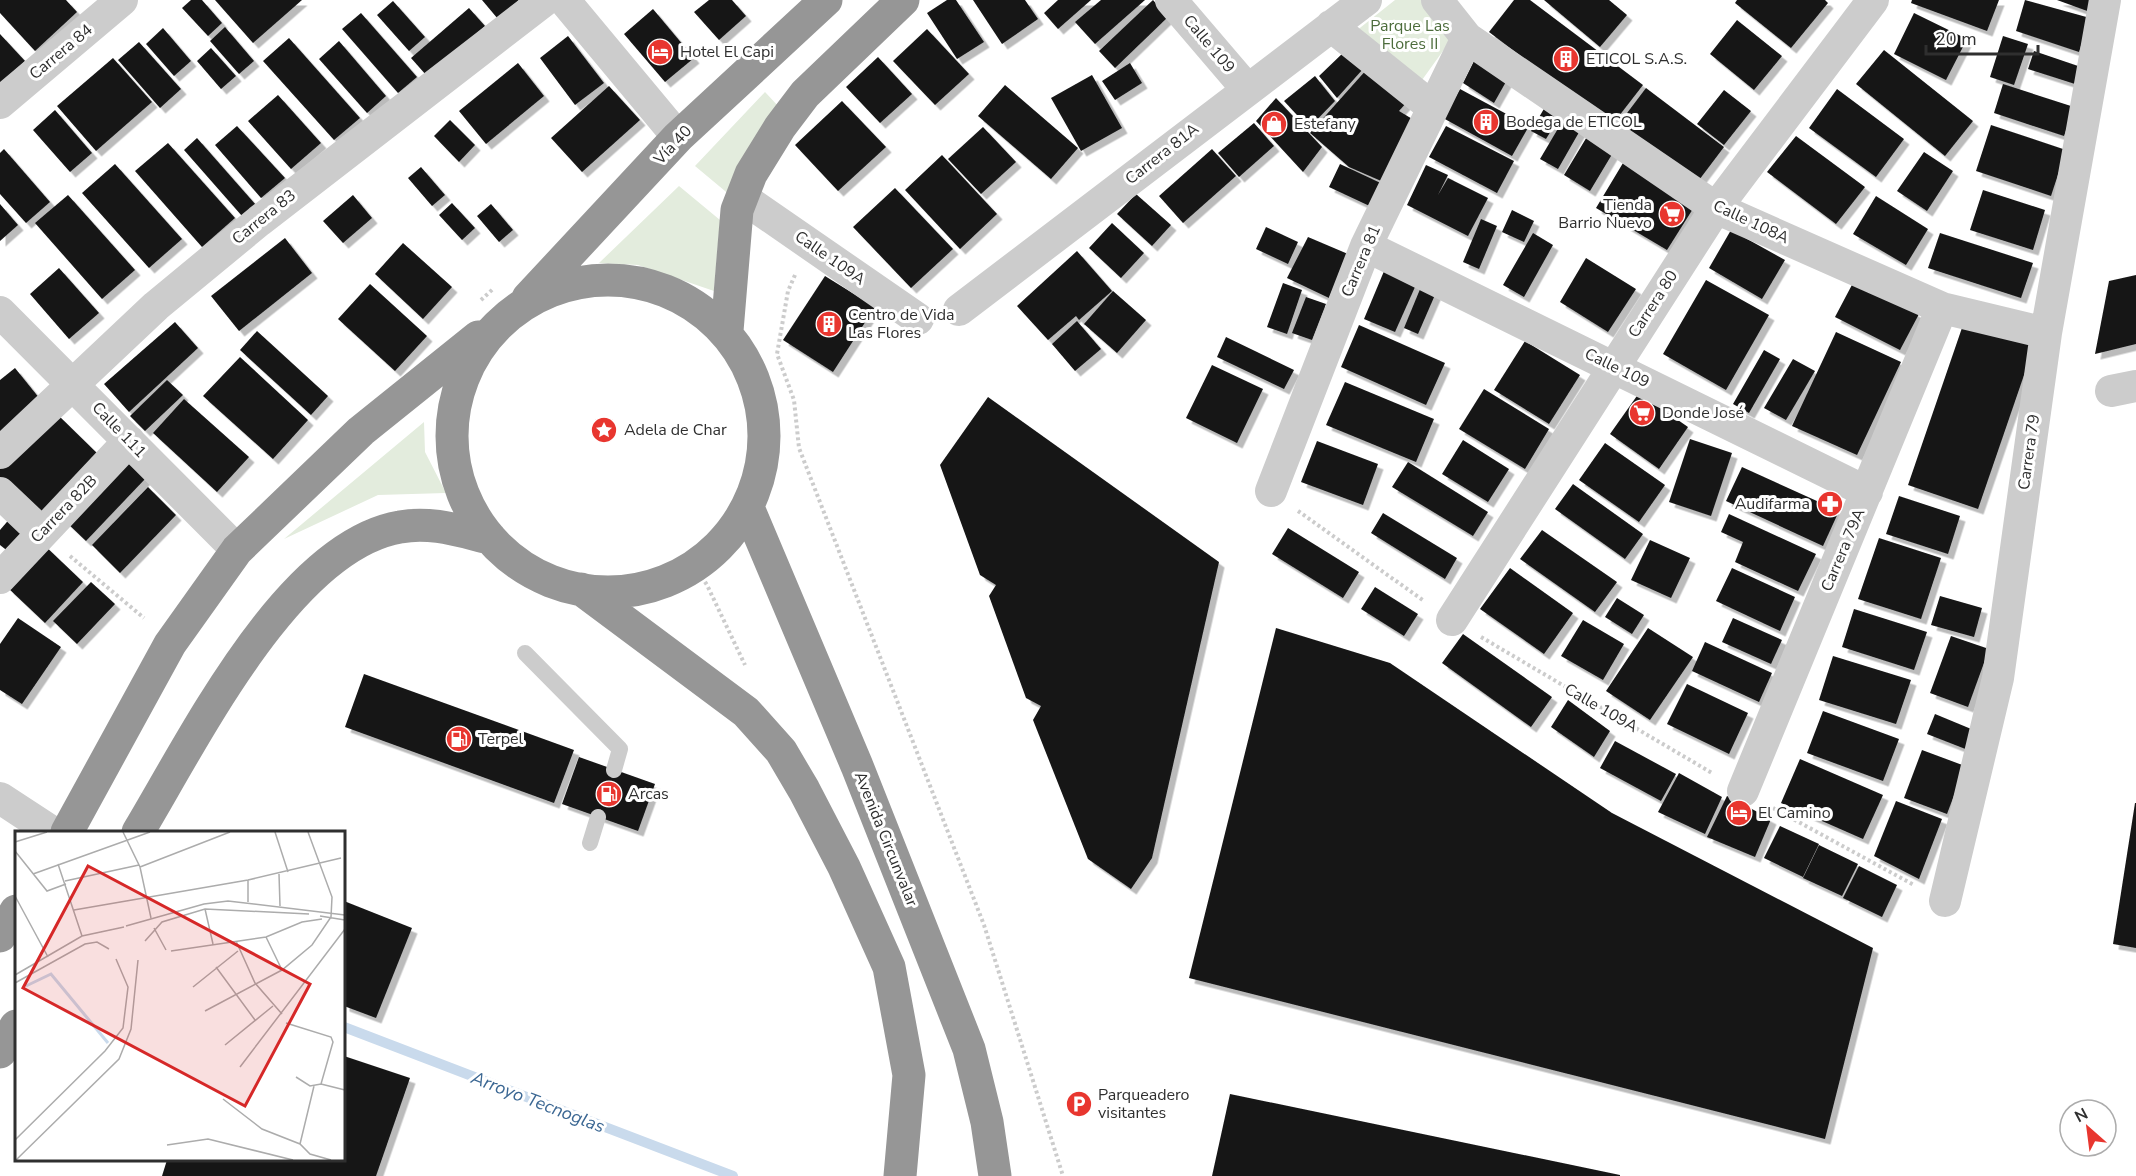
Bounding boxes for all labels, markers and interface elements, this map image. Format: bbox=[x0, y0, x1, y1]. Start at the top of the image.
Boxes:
street label: Calle 109 bbox=[1178, 10, 1240, 78]
park label: Parque Las Flores II bbox=[1370, 15, 1450, 55]
scale bar bbox=[1926, 18, 2038, 56]
street label: Carrera 84 bbox=[25, 19, 98, 85]
text: 20 m bbox=[1935, 27, 1977, 51]
hotel icon: Hotel El Capi bbox=[645, 37, 675, 67]
place label: Hotel El Capi bbox=[680, 41, 774, 63]
building icon: ETICOL S.A.S. bbox=[1551, 44, 1581, 74]
place label: ETICOL S.A.S. bbox=[1586, 48, 1687, 70]
building icon: Bodega de ETICOL bbox=[1471, 107, 1501, 137]
shop icon: Estefany bbox=[1259, 109, 1289, 139]
place label: Bodega de ETICOL bbox=[1506, 111, 1642, 133]
place label: Estefany bbox=[1294, 113, 1357, 135]
street label: Carrera 81A bbox=[1121, 118, 1204, 190]
street label: Vía 40 bbox=[648, 120, 697, 170]
street label: Carrera 83 bbox=[227, 184, 301, 250]
place label: Tienda Barrio Nuevo bbox=[1558, 194, 1652, 234]
street label: Calle 108A bbox=[1709, 195, 1793, 249]
supermarket icon: Tienda Barrio Nuevo bbox=[1657, 199, 1687, 229]
street label: Carrera 81 bbox=[1336, 222, 1386, 300]
street label: Calle 109A bbox=[790, 226, 870, 291]
street label: Carrera 80 bbox=[1623, 266, 1683, 342]
place label: Centro de Vida Las Flores bbox=[848, 304, 955, 344]
building icon: Centro de Vida Las Flores bbox=[814, 309, 844, 339]
street label: Calle 109 bbox=[1581, 343, 1653, 393]
street label: Calle 111 bbox=[87, 397, 151, 463]
supermarket icon: Donde José bbox=[1627, 398, 1657, 428]
place label: Donde José bbox=[1662, 402, 1744, 424]
street label: Carrera 79 bbox=[2013, 413, 2045, 491]
place icon: Adela de Char bbox=[589, 415, 619, 445]
place label: Adela de Char bbox=[624, 419, 727, 441]
street label: Carrera 82B bbox=[26, 470, 102, 548]
pharmacy icon: Audifarma bbox=[1815, 489, 1845, 519]
place label: Audifarma bbox=[1735, 493, 1810, 515]
street label: Carrera 79A bbox=[1816, 505, 1870, 595]
street label: Calle 109A bbox=[1560, 678, 1642, 738]
fuel station icon: Terpel bbox=[444, 724, 474, 754]
place label: Terpel bbox=[478, 728, 523, 750]
street label: Avenida Circunvalar bbox=[849, 768, 923, 910]
fuel station icon: Arcas bbox=[594, 779, 624, 809]
place label: Arcas bbox=[628, 783, 669, 805]
hotel icon: El Camino bbox=[1724, 798, 1754, 828]
place label: El Camino bbox=[1758, 802, 1831, 824]
inset map bbox=[15, 831, 345, 1161]
water label: Arroyo Tecnoglas bbox=[467, 1065, 608, 1139]
place label: Parqueadero visitantes bbox=[1098, 1084, 1190, 1124]
parking icon: Parqueadero visitantes bbox=[1064, 1089, 1094, 1119]
north arrow bbox=[2058, 1098, 2118, 1158]
text: N bbox=[2071, 1103, 2092, 1128]

